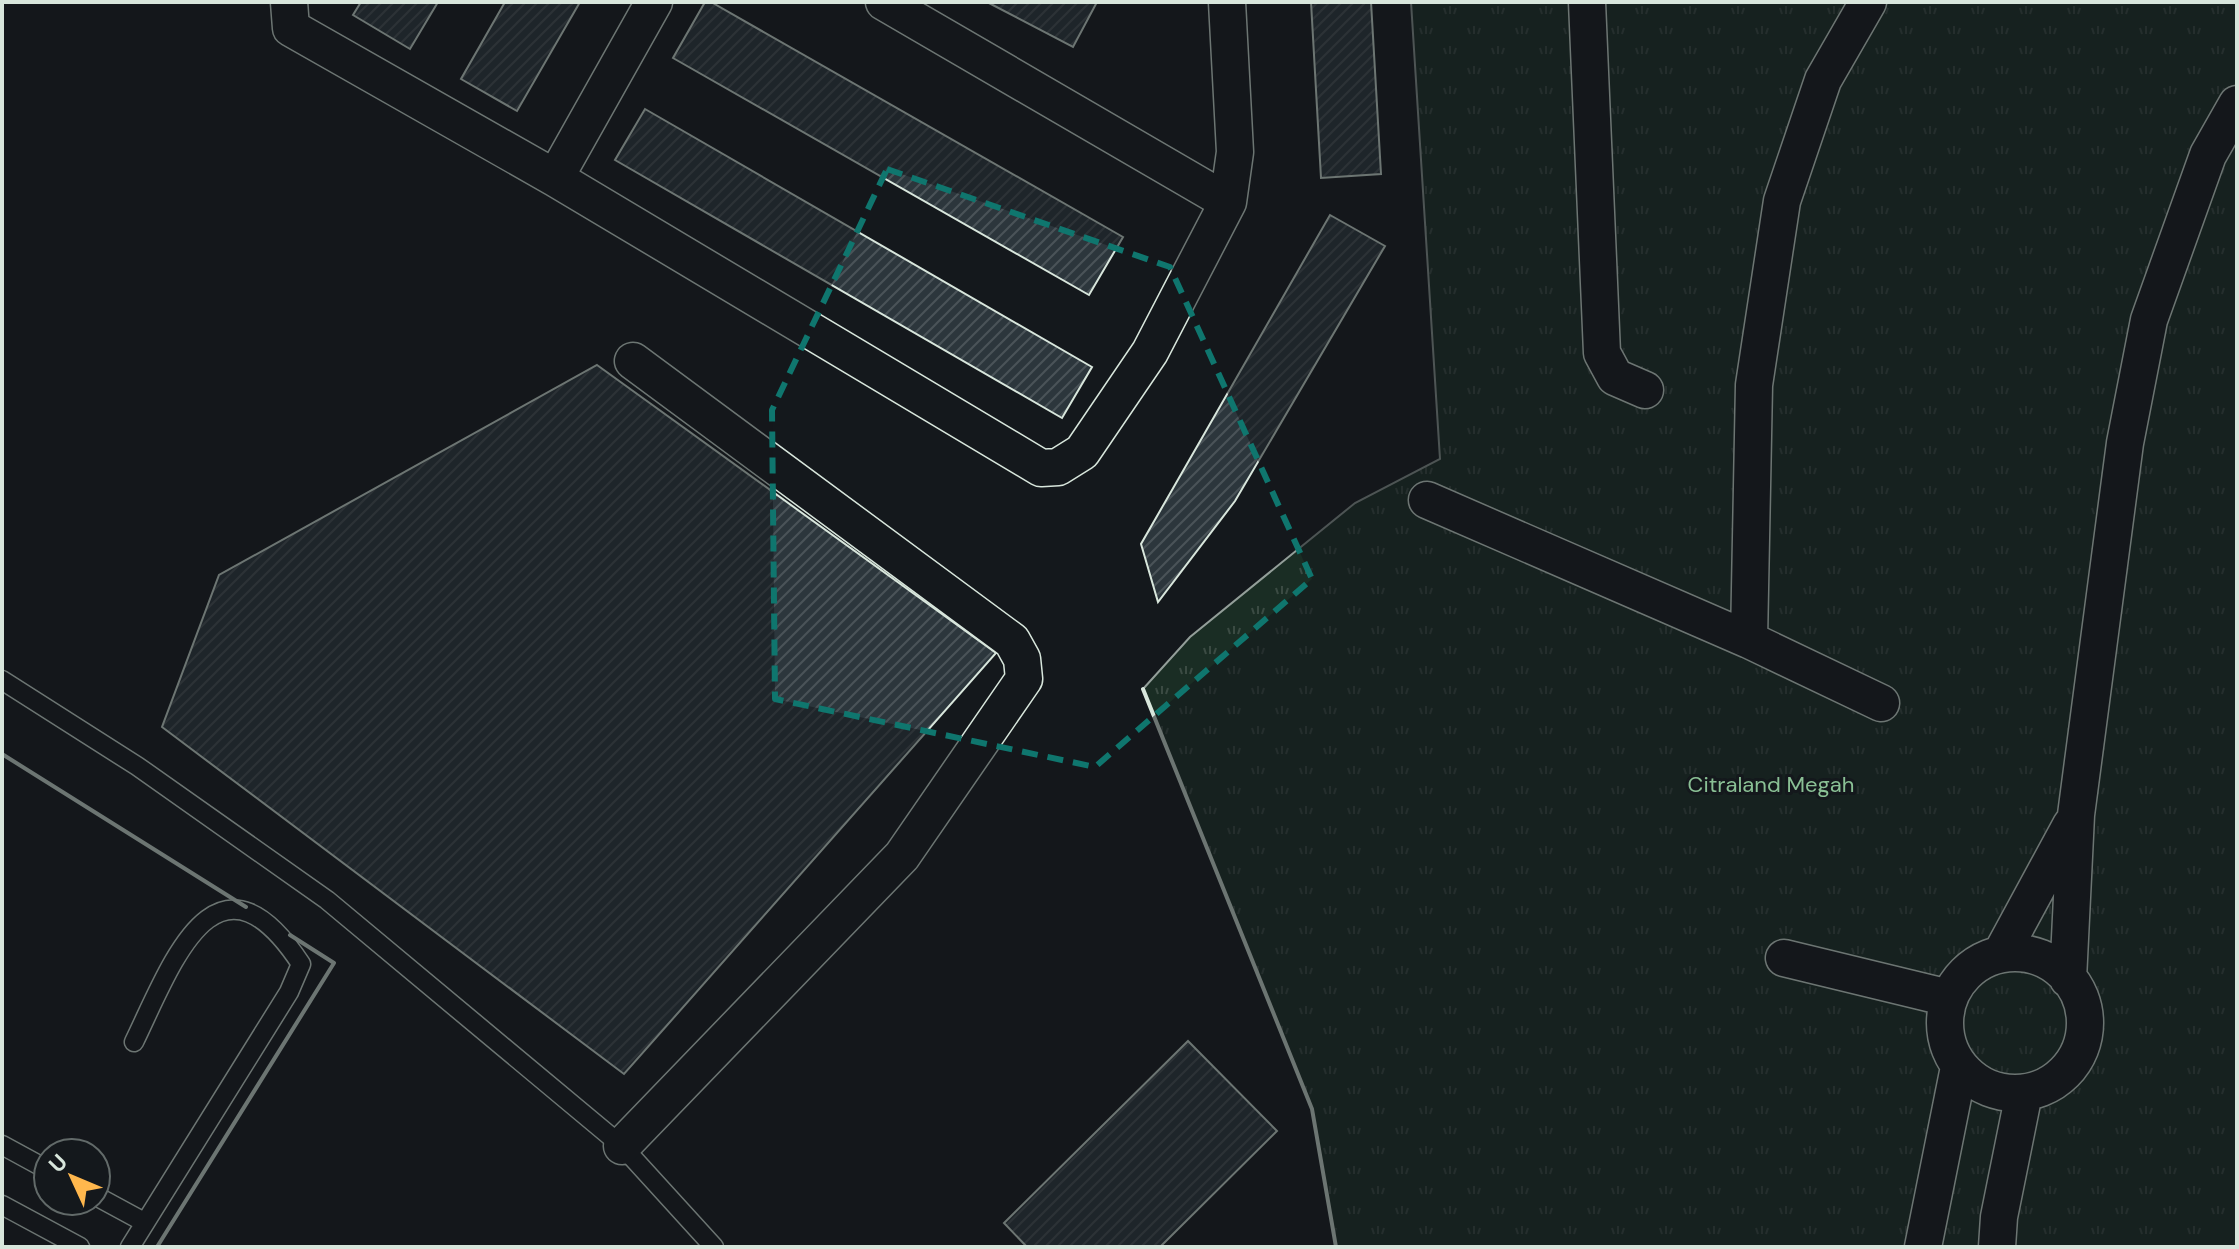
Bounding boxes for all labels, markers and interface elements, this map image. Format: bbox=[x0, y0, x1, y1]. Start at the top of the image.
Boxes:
park label: Citraland Megah bbox=[1688, 770, 1854, 799]
north arrow bbox=[32, 1137, 112, 1217]
text: U bbox=[42, 1148, 74, 1179]

